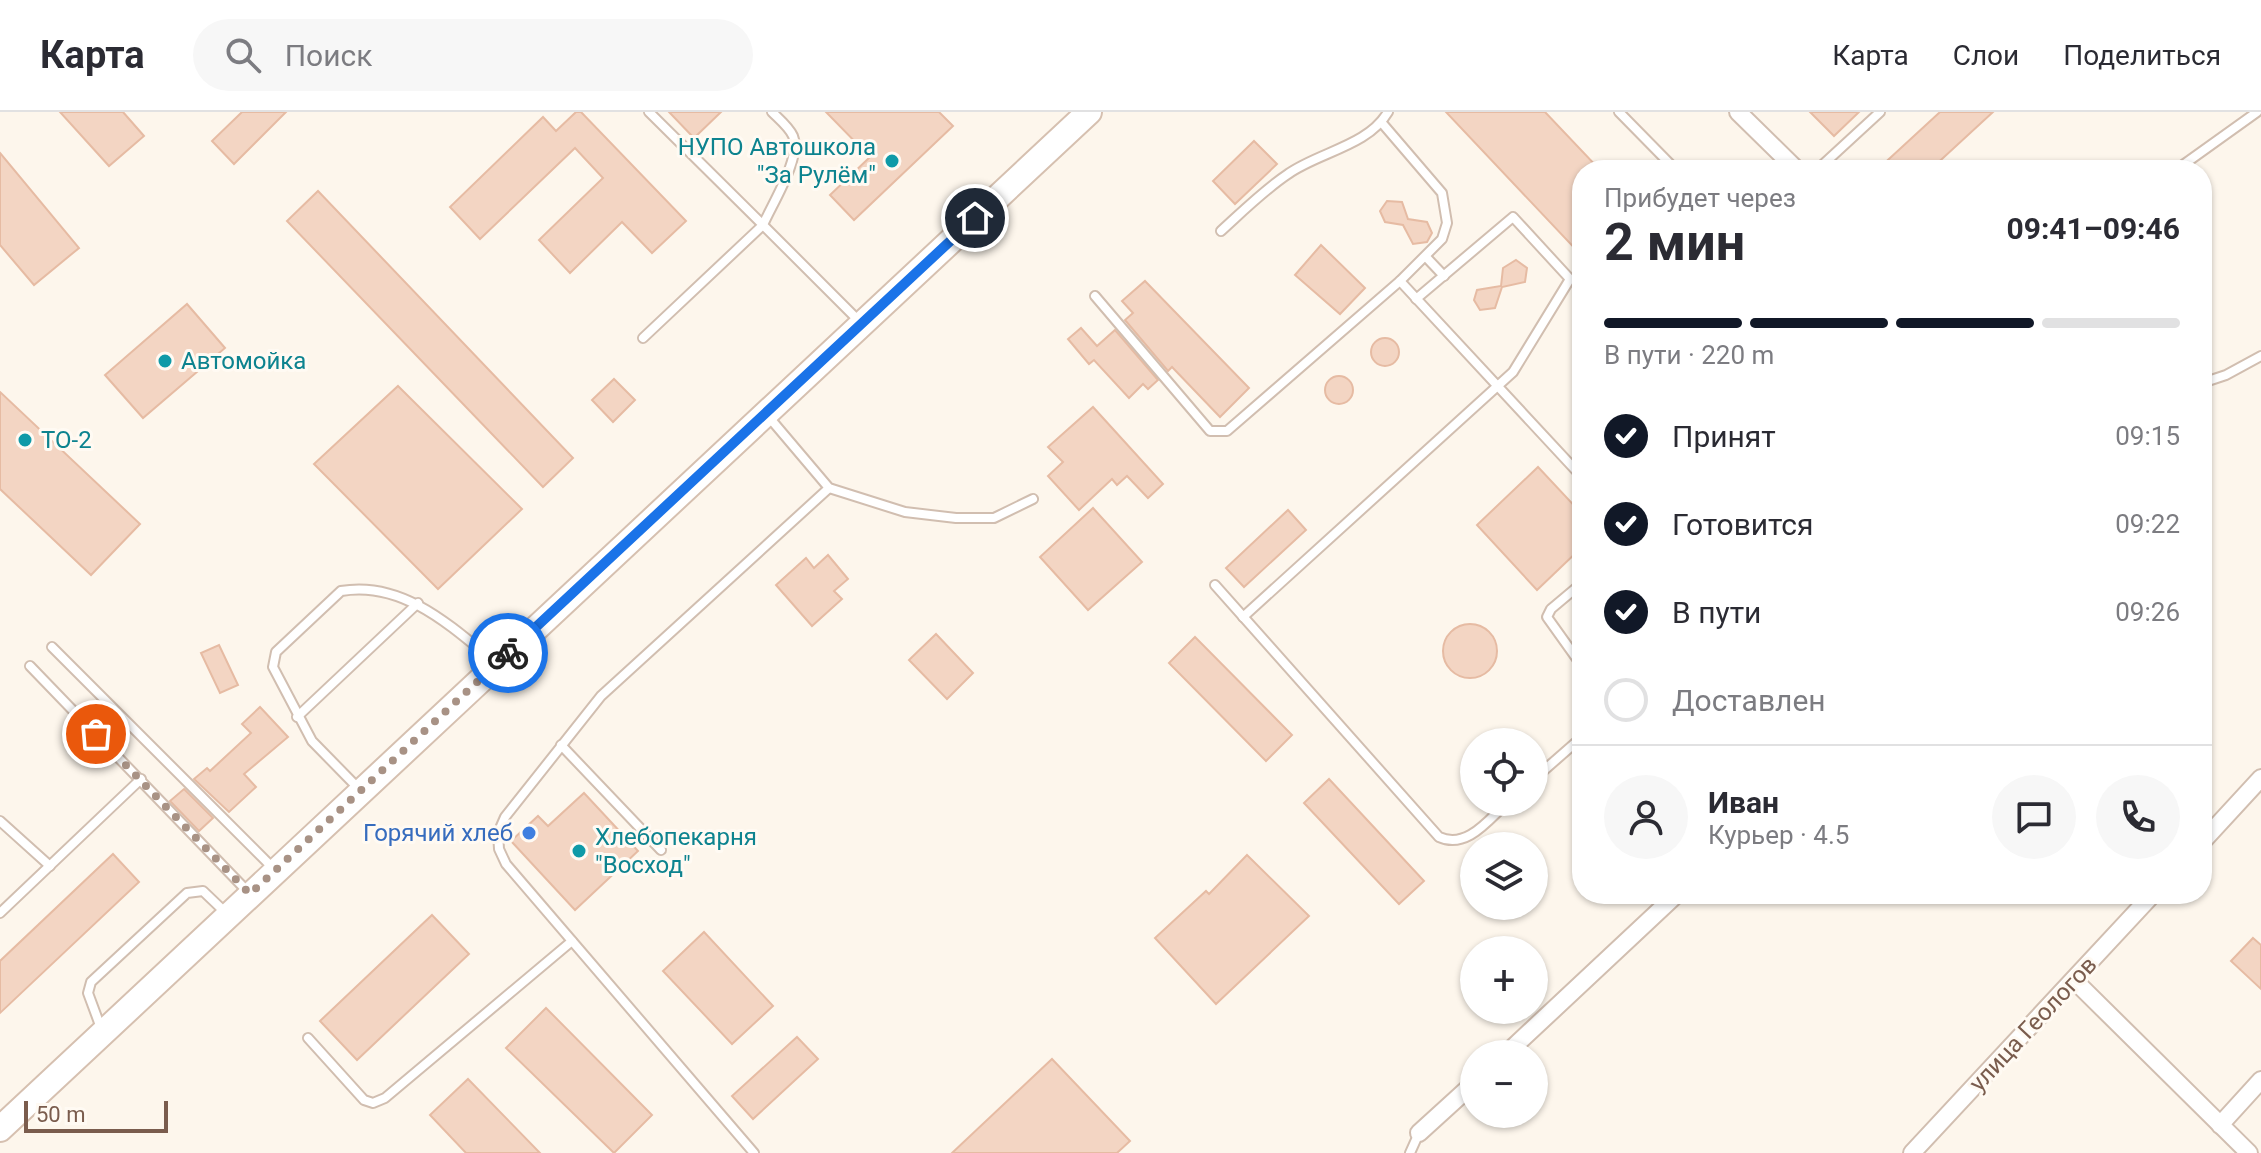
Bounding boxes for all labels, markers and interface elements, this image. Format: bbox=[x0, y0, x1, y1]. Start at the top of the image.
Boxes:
search box bbox=[193, 19, 753, 91]
text: Карта bbox=[40, 33, 145, 77]
icon: search bbox=[221, 33, 265, 77]
text: Поиск bbox=[285, 38, 372, 73]
text: Карта bbox=[1832, 39, 1909, 72]
text: Слои bbox=[1953, 39, 2019, 72]
text: Поделиться bbox=[2063, 39, 2221, 72]
place label: НУПО Автошкола "За Рулём" bbox=[678, 133, 876, 189]
marker: НУПО Автошкола "За Рулём" bbox=[883, 152, 901, 170]
text: Прибудет через bbox=[1604, 183, 1796, 213]
pin bbox=[941, 184, 1009, 252]
icon: home bbox=[953, 196, 997, 240]
text: 09:41–09:46 bbox=[2006, 211, 2180, 246]
text: 2 мин bbox=[1604, 212, 1745, 273]
text: В пути · 220 m bbox=[1604, 340, 1774, 370]
place label: Автомойка bbox=[181, 347, 306, 375]
marker: Автомойка bbox=[156, 352, 174, 370]
icon: check bbox=[1604, 414, 1648, 458]
text: Принят bbox=[1672, 419, 1776, 454]
text: 09:15 bbox=[2115, 421, 2180, 451]
place label: ТО-2 bbox=[41, 426, 92, 454]
marker: ТО-2 bbox=[16, 431, 34, 449]
icon: check bbox=[1604, 502, 1648, 546]
text: Готовится bbox=[1672, 507, 1814, 542]
text: 09:22 bbox=[2115, 509, 2180, 539]
icon: check bbox=[1604, 590, 1648, 634]
text: В пути bbox=[1672, 595, 1761, 630]
text: 09:26 bbox=[2115, 597, 2180, 627]
courier bbox=[468, 613, 548, 693]
icon: bike bbox=[486, 631, 530, 675]
text: Доставлен bbox=[1672, 683, 1826, 718]
pin bbox=[62, 700, 130, 768]
icon: bag bbox=[74, 712, 118, 756]
map controls bbox=[1460, 728, 1548, 1128]
button: locate bbox=[1460, 728, 1548, 816]
button: person bbox=[1604, 775, 1688, 859]
button: chat bbox=[1992, 775, 2076, 859]
button: phone bbox=[2096, 775, 2180, 859]
text: Иван bbox=[1708, 785, 1779, 820]
place label: Горячий хлеб bbox=[363, 819, 513, 847]
text: Курьер · 4.5 bbox=[1708, 820, 1849, 850]
place label: Хлебопекарня "Восход" bbox=[595, 823, 757, 879]
marker: Горячий хлеб bbox=[520, 824, 538, 842]
button: layers bbox=[1460, 832, 1548, 920]
marker: Хлебопекарня "Восход" bbox=[570, 842, 588, 860]
button: + bbox=[1460, 936, 1548, 1024]
street label: улица Геологов bbox=[1963, 951, 2103, 1097]
button: − bbox=[1460, 1040, 1548, 1128]
scale bar bbox=[24, 1097, 168, 1133]
text: 50 m bbox=[36, 1102, 85, 1127]

